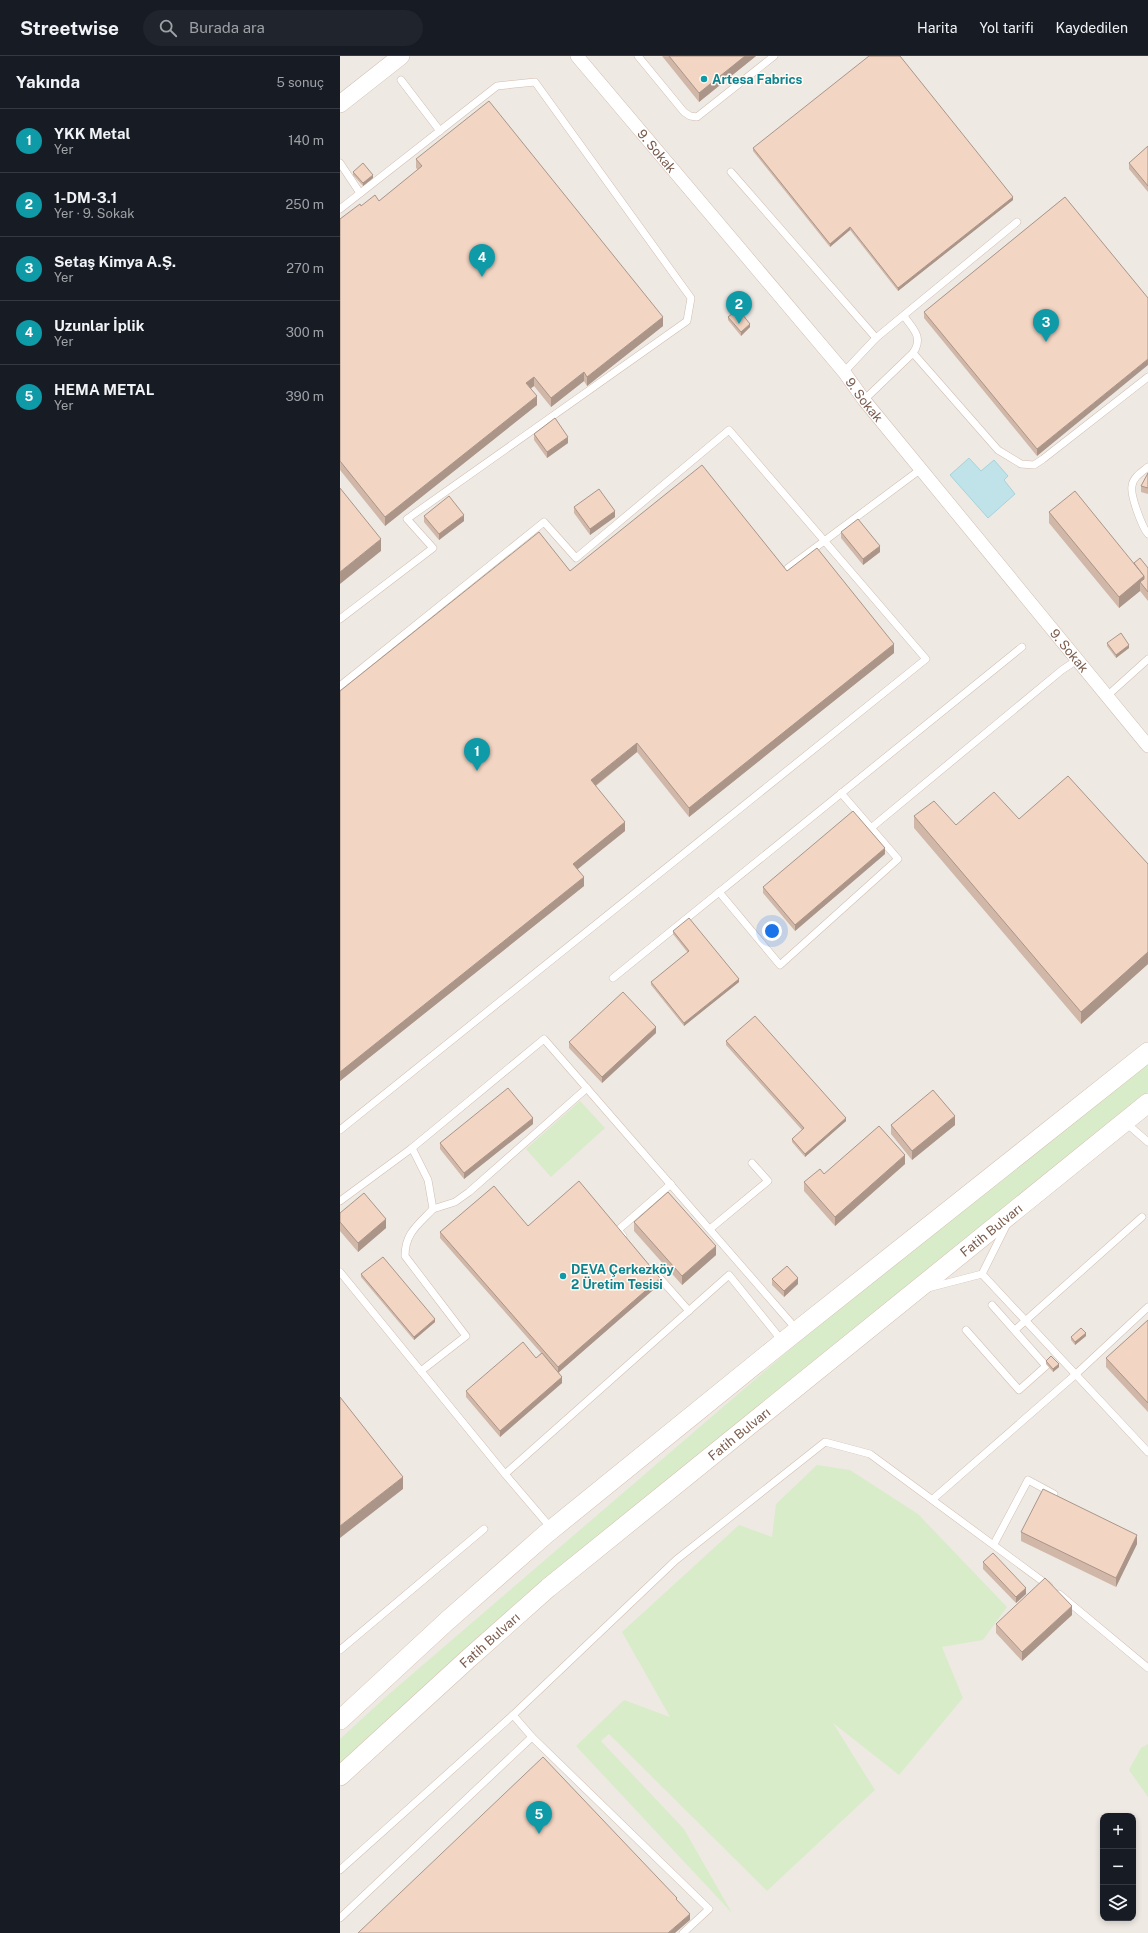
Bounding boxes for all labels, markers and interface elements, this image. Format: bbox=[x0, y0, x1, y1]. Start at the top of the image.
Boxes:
search box bbox=[143, 10, 423, 46]
text: Streetwise bbox=[20, 17, 119, 39]
icon: search bbox=[157, 17, 179, 39]
text: Burada ara bbox=[189, 19, 265, 36]
text: Harita bbox=[917, 20, 957, 36]
text: Yol tarifi bbox=[979, 20, 1034, 36]
text: Kaydedilen bbox=[1056, 20, 1128, 36]
text: Yakında bbox=[16, 72, 80, 92]
place label: Artesa Fabrics bbox=[712, 72, 803, 87]
marker: Artesa Fabrics bbox=[699, 74, 709, 84]
text: 5 sonuç bbox=[276, 75, 324, 90]
text: YKK Metal bbox=[54, 125, 131, 142]
street label: 9. Sokak bbox=[634, 126, 679, 176]
text: 1 bbox=[26, 133, 32, 148]
text: 140 m bbox=[288, 133, 324, 148]
text: Yer bbox=[54, 142, 74, 157]
text: 1-DM-3.1 bbox=[54, 189, 117, 206]
text: 2 bbox=[25, 197, 33, 212]
text: 250 m bbox=[286, 197, 324, 212]
text: Yer · 9. Sokak bbox=[54, 206, 135, 221]
pin: 4 bbox=[469, 244, 495, 277]
text: Setaş Kimya A.Ş. bbox=[54, 253, 176, 270]
text: 3 bbox=[25, 261, 33, 276]
text: 270 m bbox=[286, 261, 324, 276]
text: Yer bbox=[54, 270, 74, 285]
pin: 2 bbox=[726, 291, 752, 324]
pin: 3 bbox=[1033, 309, 1059, 342]
text: Uzunlar İplik bbox=[54, 317, 144, 334]
text: 4 bbox=[25, 325, 33, 340]
text: 300 m bbox=[286, 325, 324, 340]
text: Yer bbox=[54, 334, 74, 349]
street label: 9. Sokak bbox=[842, 375, 886, 425]
text: HEMA METAL bbox=[54, 381, 154, 398]
text: 5 bbox=[25, 389, 33, 404]
text: 390 m bbox=[286, 389, 324, 404]
text: Yer bbox=[54, 398, 74, 413]
street label: 9. Sokak bbox=[1047, 626, 1091, 675]
pin: 1 bbox=[464, 738, 490, 771]
your location bbox=[762, 921, 782, 941]
street label: Fatih Bulvarı bbox=[957, 1201, 1025, 1260]
place label: DEVA Çerkezköy 2 Üretim Tesisi bbox=[571, 1262, 674, 1292]
marker: DEVA Çerkezköy 2 Üretim Tesisi bbox=[558, 1271, 568, 1281]
street label: Fatih Bulvarı bbox=[705, 1404, 773, 1464]
street label: Fatih Bulvarı bbox=[457, 1610, 523, 1671]
pin: 5 bbox=[526, 1801, 552, 1834]
map controls bbox=[1100, 1813, 1136, 1921]
button: + bbox=[1100, 1813, 1136, 1849]
button: − bbox=[1100, 1849, 1136, 1885]
button: layers bbox=[1100, 1885, 1136, 1921]

